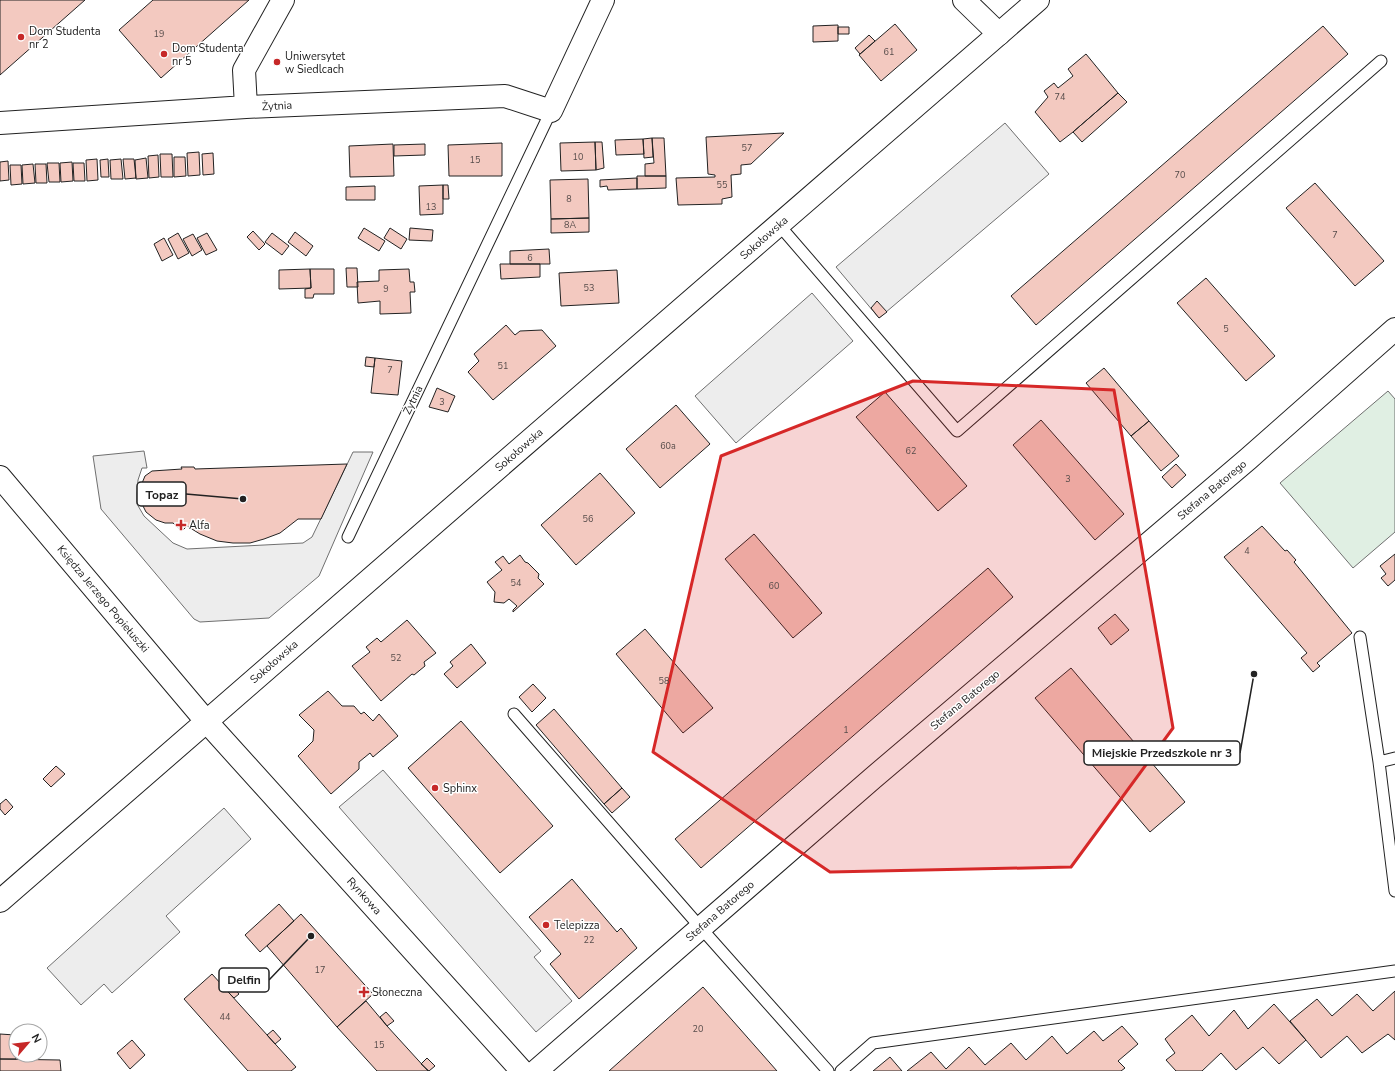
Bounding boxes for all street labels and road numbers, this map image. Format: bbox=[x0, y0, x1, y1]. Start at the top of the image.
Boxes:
street label: Żytnia bbox=[261, 98, 293, 114]
street label: Sokołowska bbox=[737, 213, 791, 263]
street label: Żytnia bbox=[400, 383, 426, 417]
street label: Sokołowska bbox=[492, 425, 546, 475]
street label: Stefana Batorego bbox=[1174, 457, 1250, 523]
street label: Księdza Jerzego Popiełuszki bbox=[54, 542, 152, 656]
street label: Sokołowska bbox=[247, 637, 301, 687]
street label: Stefana Batorego bbox=[927, 667, 1003, 733]
street label: Rynkowa bbox=[343, 874, 385, 918]
street label: Stefana Batorego bbox=[683, 877, 757, 945]

